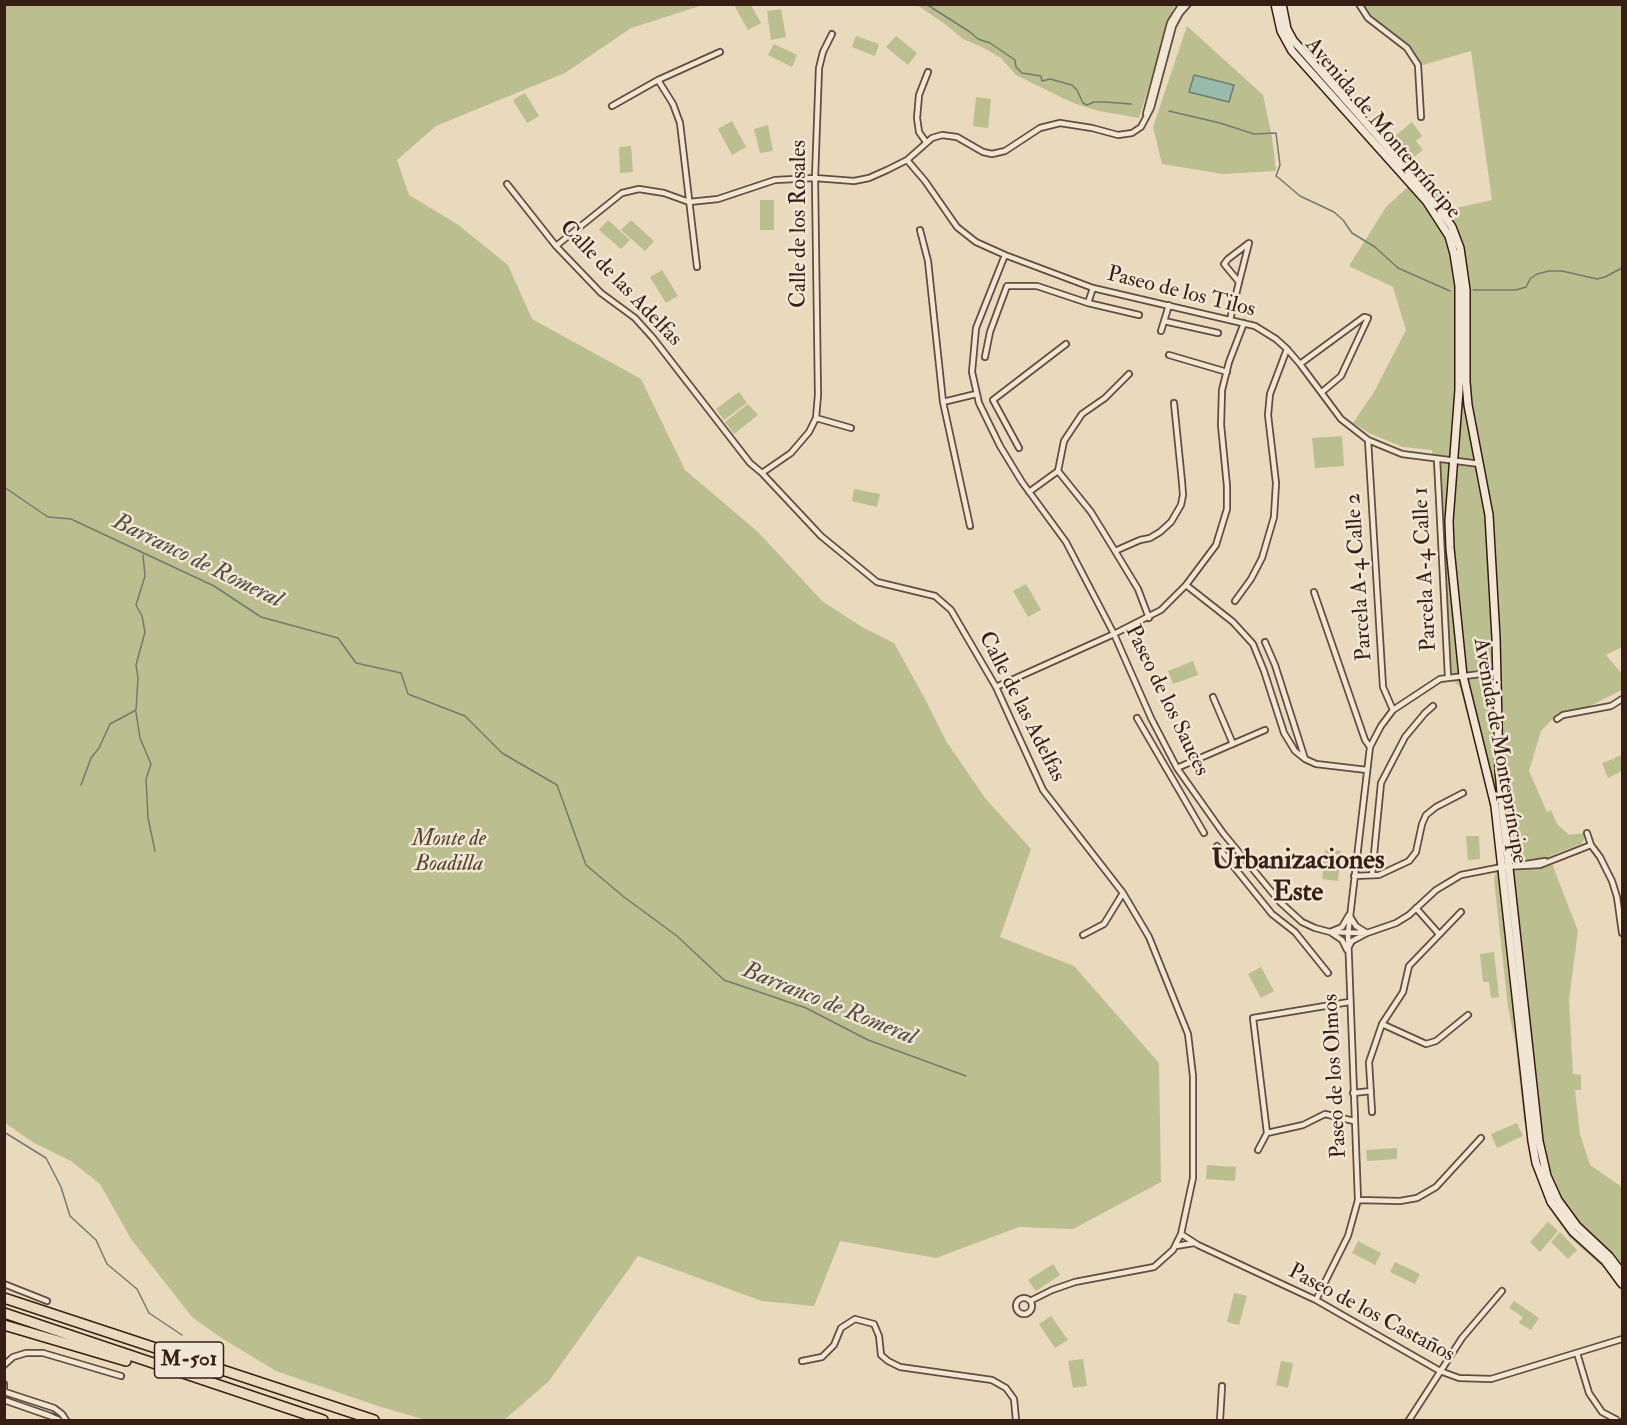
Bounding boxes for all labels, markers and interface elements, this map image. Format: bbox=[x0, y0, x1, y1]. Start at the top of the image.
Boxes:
street label: Avenida de Montepríncipe bbox=[1298, 33, 1466, 225]
street label: Calle de los Rosales bbox=[787, 140, 813, 308]
street label: Calle de las Adelfas bbox=[553, 216, 687, 352]
street label: Paseo de los Tilos bbox=[1104, 262, 1258, 324]
street label: Parcela A-4 Calle 1 bbox=[1409, 486, 1443, 652]
street label: Parcela A-4 Calle 2 bbox=[1341, 492, 1379, 662]
water label: Barranco de Romeral bbox=[107, 508, 287, 616]
street label: Paseo de los Sauces bbox=[1118, 621, 1214, 781]
street label: Calle de las Adelfas bbox=[972, 628, 1070, 786]
street label: Avenida de Montepríncipe bbox=[1466, 636, 1532, 866]
park label: Monte de Boadilla bbox=[412, 827, 486, 878]
district label: Urbanizaciones Este bbox=[1211, 845, 1385, 911]
water label: Barranco de Romeral bbox=[738, 957, 920, 1053]
street label: Paseo de los Olmos bbox=[1319, 993, 1353, 1159]
street label: Paseo de los Castaños bbox=[1283, 1259, 1459, 1369]
road number: M-501 bbox=[154, 1342, 224, 1378]

